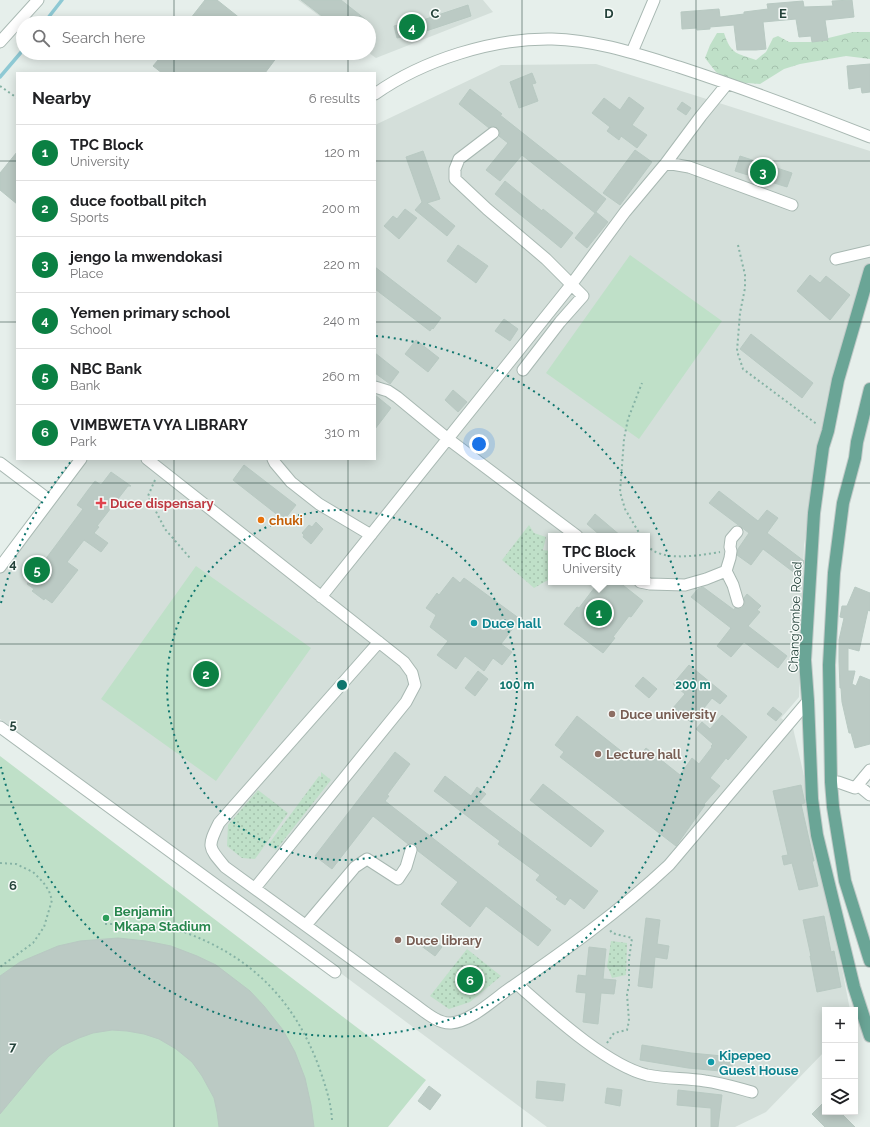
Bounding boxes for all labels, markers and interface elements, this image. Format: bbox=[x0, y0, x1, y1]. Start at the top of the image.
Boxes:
text: C bbox=[431, 6, 440, 21]
text: D bbox=[604, 6, 614, 21]
text: E bbox=[779, 6, 787, 21]
pin: 4 bbox=[399, 12, 425, 42]
search box bbox=[16, 16, 376, 60]
icon: search bbox=[30, 27, 52, 49]
text: Search here bbox=[62, 29, 145, 47]
text: Nearby bbox=[32, 88, 91, 108]
text: 6 results bbox=[309, 91, 360, 106]
text: TPC Block bbox=[70, 136, 143, 154]
text: 1 bbox=[42, 145, 48, 160]
text: 120 m bbox=[324, 145, 360, 160]
text: University bbox=[70, 154, 130, 169]
pin: 3 bbox=[750, 157, 776, 187]
text: duce football pitch bbox=[70, 192, 207, 210]
text: 2 bbox=[41, 201, 49, 216]
text: 200 m bbox=[322, 201, 360, 216]
text: Sports bbox=[70, 210, 109, 225]
text: jengo la mwendokasi bbox=[70, 248, 222, 266]
text: 3 bbox=[41, 257, 49, 272]
text: 220 m bbox=[323, 257, 360, 272]
text: Place bbox=[70, 266, 103, 281]
text: Yemen primary school bbox=[70, 304, 230, 322]
text: 4 bbox=[41, 313, 49, 328]
text: 240 m bbox=[323, 313, 360, 328]
text: School bbox=[70, 322, 112, 337]
text: NBC Bank bbox=[70, 360, 142, 378]
text: 5 bbox=[41, 369, 49, 384]
text: 260 m bbox=[322, 369, 360, 384]
text: Bank bbox=[70, 378, 100, 393]
text: VIMBWETA VYA LIBRARY bbox=[70, 416, 248, 434]
text: 6 bbox=[41, 425, 49, 440]
text: 310 m bbox=[324, 425, 360, 440]
text: Park bbox=[70, 434, 97, 449]
your location bbox=[469, 434, 489, 454]
place label: Duce dispensary bbox=[110, 496, 214, 511]
marker: Duce dispensary bbox=[95, 497, 107, 509]
place label: chuki bbox=[269, 513, 303, 528]
marker: chuki bbox=[256, 515, 266, 525]
popup bbox=[548, 533, 650, 585]
text: TPC Block bbox=[562, 543, 636, 561]
pin: 5 bbox=[24, 555, 50, 585]
text: 4 bbox=[9, 556, 17, 571]
text: University bbox=[562, 561, 622, 576]
street label: Chang'ombe Road bbox=[786, 561, 804, 673]
pin: 1 bbox=[586, 598, 612, 628]
place label: Duce hall bbox=[482, 616, 542, 631]
marker: Duce hall bbox=[469, 618, 479, 628]
pin: 2 bbox=[193, 659, 219, 689]
centre of rings bbox=[335, 678, 349, 692]
text: 100 m bbox=[500, 678, 534, 692]
text: 200 m bbox=[675, 678, 711, 692]
place label: Duce university bbox=[620, 707, 716, 722]
marker: Duce university bbox=[607, 709, 617, 719]
text: 5 bbox=[9, 717, 17, 732]
place label: Lecture hall bbox=[606, 747, 682, 762]
marker: Lecture hall bbox=[593, 749, 603, 759]
text: 6 bbox=[9, 878, 17, 893]
place label: Benjamin Mkapa Stadium bbox=[114, 904, 211, 934]
marker: Benjamin Mkapa Stadium bbox=[101, 913, 111, 923]
place label: Duce library bbox=[406, 933, 482, 948]
marker: Duce library bbox=[393, 935, 403, 945]
pin: 6 bbox=[457, 965, 483, 995]
map controls bbox=[822, 1007, 858, 1115]
button: + bbox=[822, 1007, 858, 1043]
text: 7 bbox=[9, 1039, 17, 1054]
button: − bbox=[822, 1043, 858, 1079]
place label: Kipepeo Guest House bbox=[719, 1048, 799, 1078]
marker: Kipepeo Guest House bbox=[706, 1057, 716, 1067]
button: layers bbox=[822, 1079, 858, 1115]

